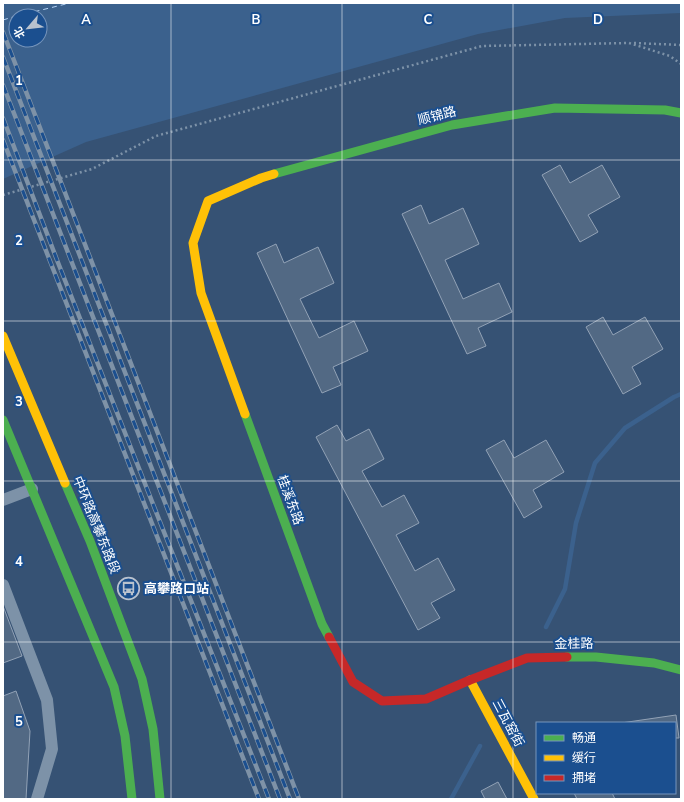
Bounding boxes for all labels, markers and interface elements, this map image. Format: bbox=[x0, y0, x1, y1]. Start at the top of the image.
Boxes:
north arrow bbox=[8, 8, 48, 48]
text: A bbox=[81, 11, 91, 29]
text: B bbox=[252, 11, 261, 29]
text: C bbox=[424, 11, 433, 29]
text: D bbox=[593, 11, 603, 29]
text: 北 bbox=[10, 24, 29, 41]
text: 1 bbox=[15, 72, 23, 90]
street label: 顺锦路 bbox=[416, 103, 458, 129]
text: 2 bbox=[15, 232, 23, 250]
text: 3 bbox=[15, 393, 23, 411]
street label: 桂溪东路 bbox=[273, 472, 307, 528]
street label: 中环路高攀东路段 bbox=[68, 473, 124, 577]
text: 4 bbox=[15, 553, 23, 571]
bus stop icon: 高攀路口站 bbox=[116, 576, 142, 602]
place label: 高攀路口站 bbox=[144, 580, 209, 598]
street label: 金桂路 bbox=[554, 635, 594, 653]
street label: 三瓦窑街 bbox=[488, 696, 528, 750]
text: 5 bbox=[15, 713, 23, 731]
legend bbox=[536, 722, 676, 794]
text: 畅通 bbox=[572, 730, 596, 746]
text: 缓行 bbox=[572, 750, 596, 766]
text: 拥堵 bbox=[572, 770, 596, 786]

